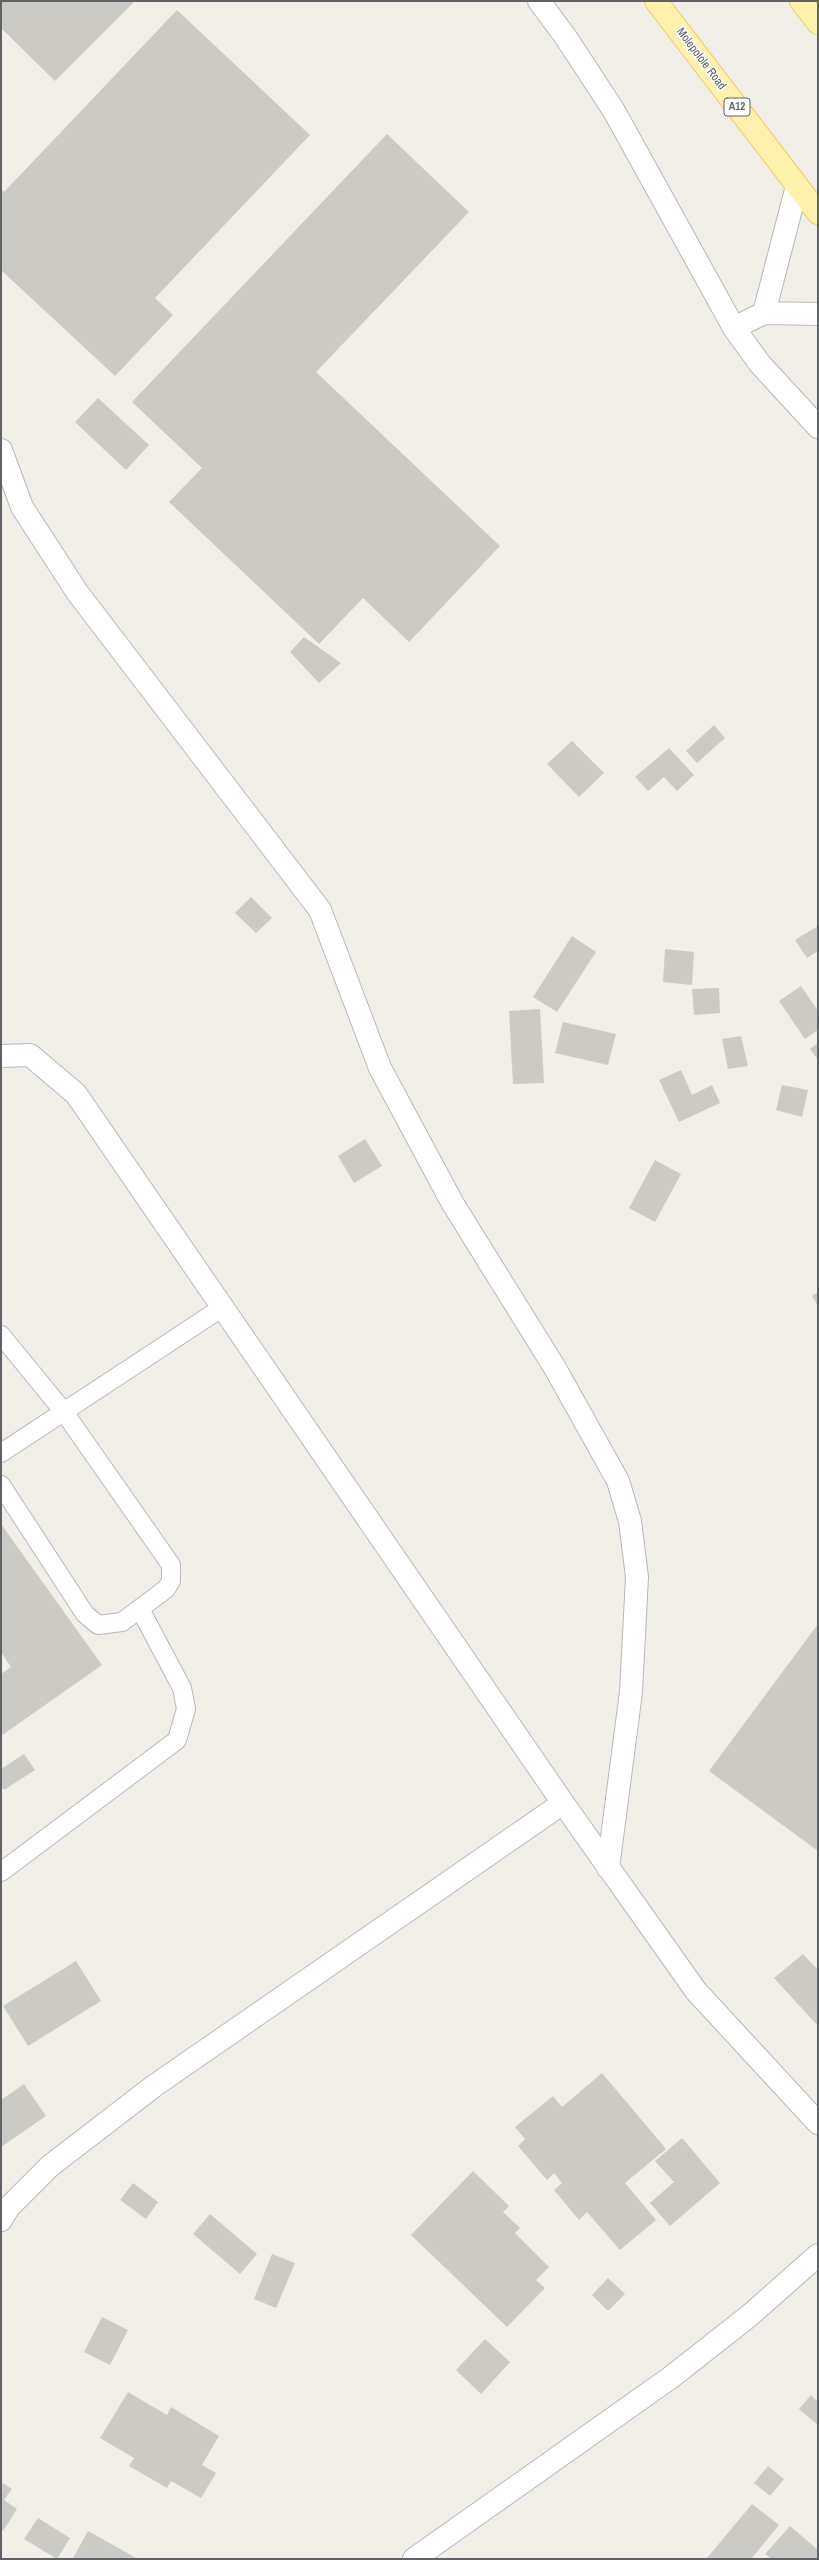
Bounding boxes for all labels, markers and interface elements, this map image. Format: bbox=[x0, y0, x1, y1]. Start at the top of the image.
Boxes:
street label: Molepolole Road bbox=[673, 25, 729, 93]
road number: A12 bbox=[724, 98, 750, 116]

